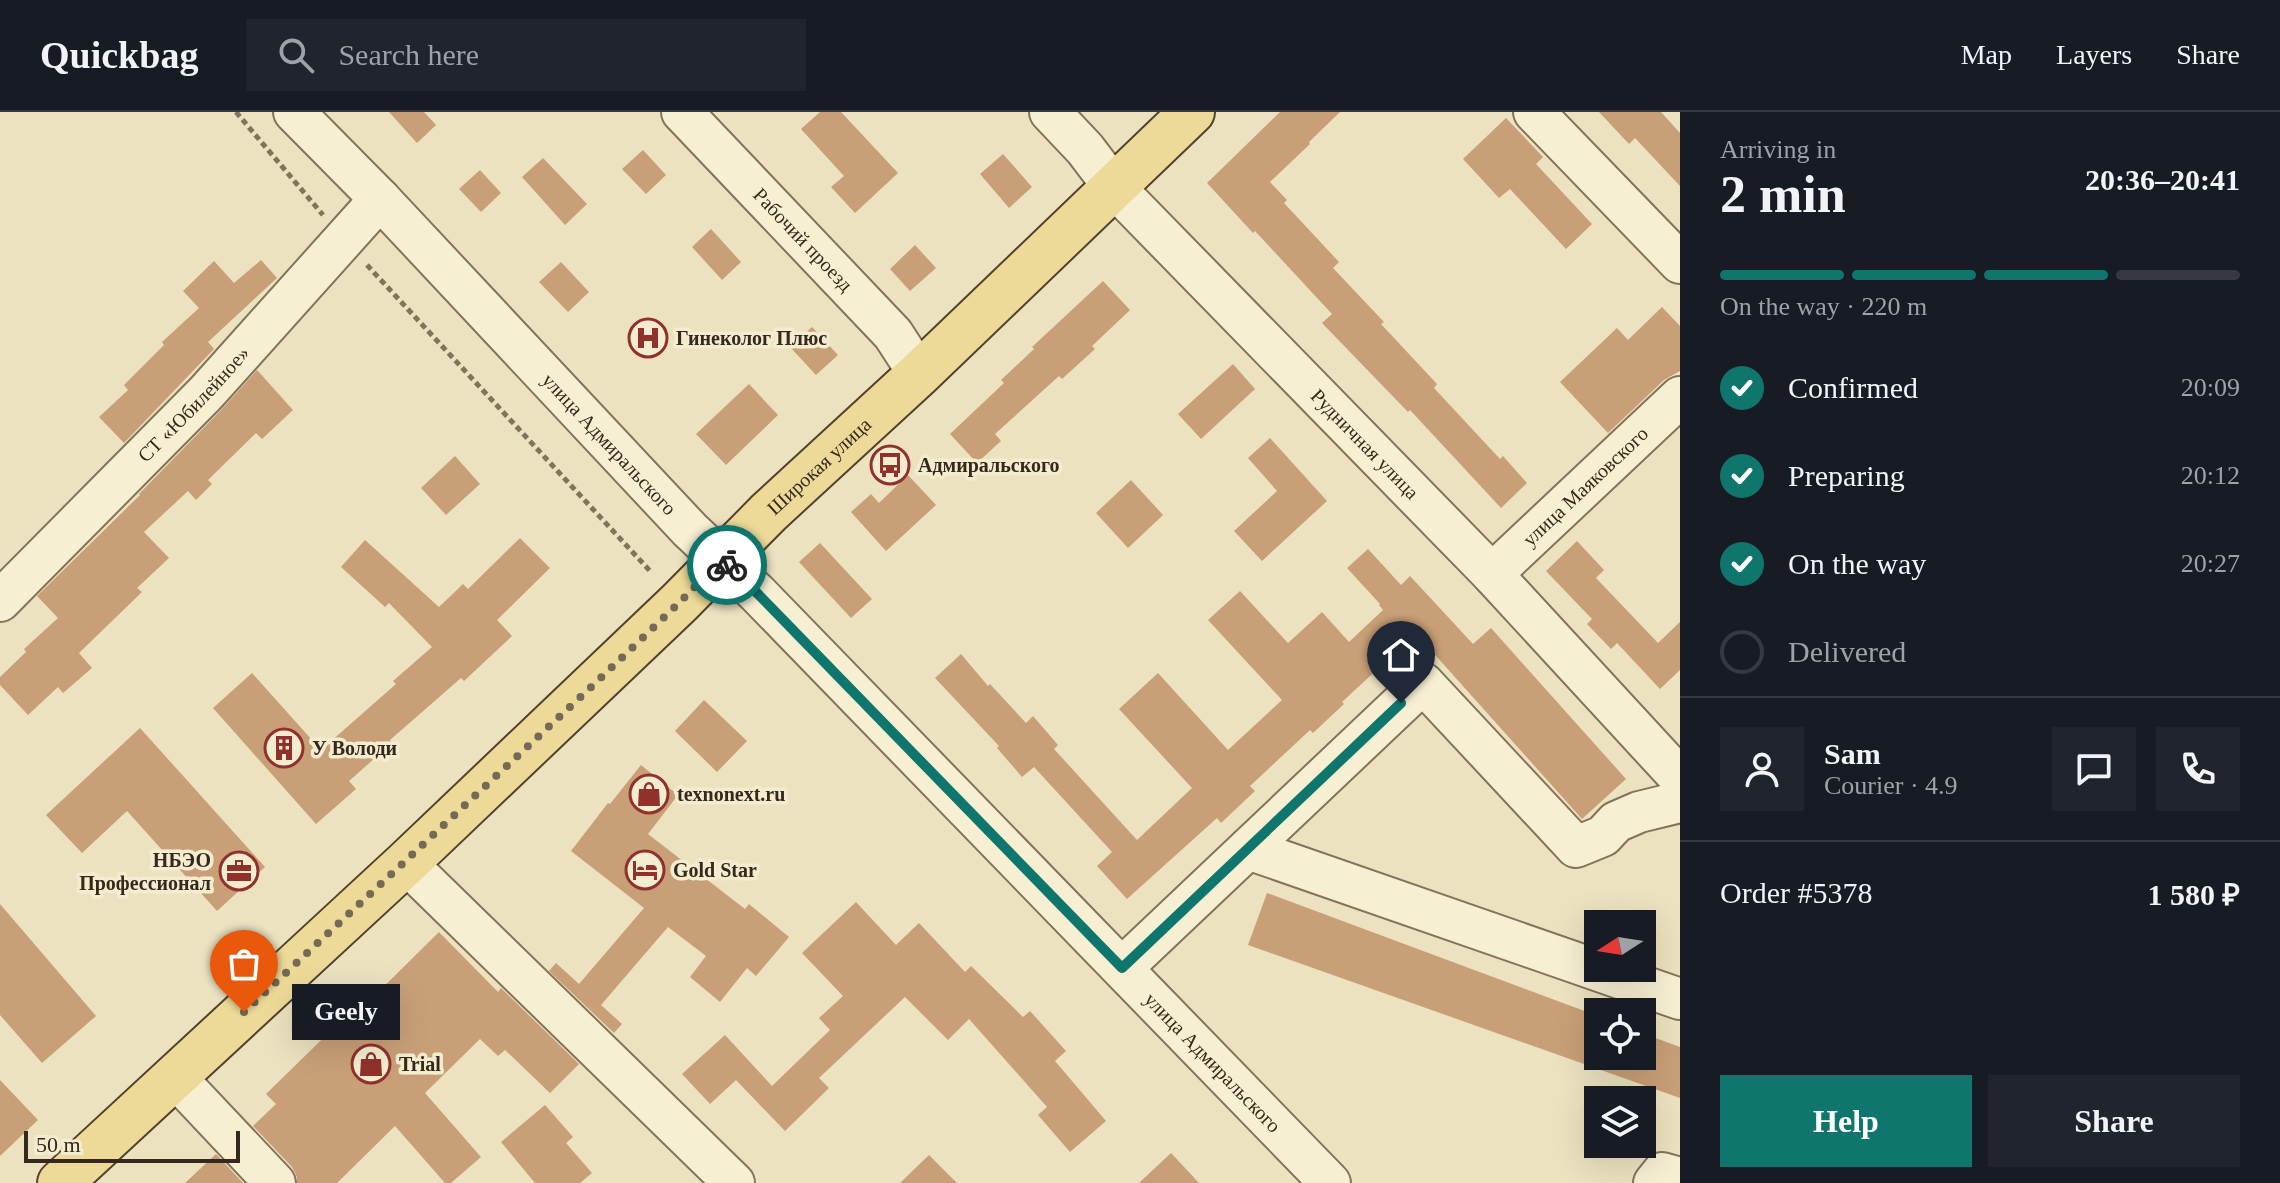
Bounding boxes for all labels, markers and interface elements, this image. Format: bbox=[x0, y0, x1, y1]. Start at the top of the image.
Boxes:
search box bbox=[246, 19, 806, 91]
icon: search bbox=[274, 33, 318, 77]
text: Quickbag bbox=[40, 34, 198, 76]
text: Search here bbox=[338, 38, 479, 71]
text: Map bbox=[1961, 39, 2012, 70]
text: Layers bbox=[2056, 39, 2132, 70]
text: Share bbox=[2176, 39, 2240, 70]
text: Arriving in bbox=[1720, 135, 1836, 164]
text: 20:36–20:41 bbox=[2085, 163, 2240, 196]
text: 2 min bbox=[1720, 166, 1846, 223]
street label: Рабочий проезд bbox=[749, 183, 857, 296]
text: On the way · 220 m bbox=[1720, 292, 1927, 321]
hospital icon: Гинеколог Плюс bbox=[627, 317, 669, 359]
place label: Гинеколог Плюс bbox=[676, 327, 827, 349]
street label: СТ «Юбилейное» bbox=[133, 342, 254, 466]
icon: check bbox=[1720, 366, 1764, 410]
street label: улица Адмиральского bbox=[537, 369, 681, 519]
text: Confirmed bbox=[1788, 371, 1918, 404]
text: 20:09 bbox=[2181, 373, 2240, 402]
street label: Рудничная улица bbox=[1307, 385, 1424, 504]
street label: Широкая улица bbox=[763, 413, 875, 519]
street label: улица Маяковского bbox=[1518, 422, 1652, 551]
bus stop icon: Адмиральского bbox=[869, 444, 911, 486]
place label: Адмиральского bbox=[918, 454, 1060, 477]
icon: check bbox=[1720, 454, 1764, 498]
text: Preparing bbox=[1788, 459, 1905, 492]
text: 20:12 bbox=[2181, 461, 2240, 490]
courier bbox=[687, 525, 767, 605]
icon: check bbox=[1720, 542, 1764, 586]
icon: bike bbox=[705, 543, 749, 587]
text: On the way bbox=[1788, 547, 1926, 580]
text: 20:27 bbox=[2181, 549, 2240, 578]
pin bbox=[1367, 621, 1435, 703]
icon: home bbox=[1379, 633, 1423, 677]
text: Delivered bbox=[1788, 635, 1906, 668]
building icon: У Володи bbox=[263, 727, 305, 769]
button: person bbox=[1720, 727, 1804, 811]
button: chat bbox=[2052, 727, 2136, 811]
button: phone bbox=[2156, 727, 2240, 811]
place label: У Володи bbox=[312, 737, 397, 759]
text: Sam bbox=[1824, 737, 1881, 770]
text: Courier · 4.9 bbox=[1824, 771, 1958, 800]
shop icon: texnonext.ru bbox=[628, 773, 670, 815]
place label: texnonext.ru bbox=[677, 783, 785, 805]
place label: НБЭО Профессионал bbox=[79, 849, 211, 895]
hotel icon: Gold Star bbox=[624, 849, 666, 891]
office icon: НБЭО Профессионал bbox=[218, 850, 260, 892]
place label: Gold Star bbox=[673, 859, 757, 881]
text: Order #5378 bbox=[1720, 876, 1872, 909]
text: 1 580 ₽ bbox=[2148, 878, 2240, 911]
north arrow bbox=[1584, 910, 1656, 982]
map controls bbox=[1584, 910, 1656, 1158]
pin bbox=[210, 930, 278, 1012]
icon: bag bbox=[222, 942, 266, 986]
callout: Geely bbox=[292, 984, 400, 1040]
street label: улица Адмиральского bbox=[1139, 988, 1285, 1137]
text: Geely bbox=[314, 997, 378, 1026]
button: locate bbox=[1584, 998, 1656, 1070]
shop icon: Trial bbox=[350, 1043, 392, 1085]
place label: Trial bbox=[399, 1053, 441, 1075]
button: Help bbox=[1720, 1075, 1972, 1167]
button: Share bbox=[1988, 1075, 2240, 1167]
button: layers bbox=[1584, 1086, 1656, 1158]
scale bar bbox=[24, 1127, 240, 1163]
text: 50 m bbox=[36, 1132, 81, 1157]

